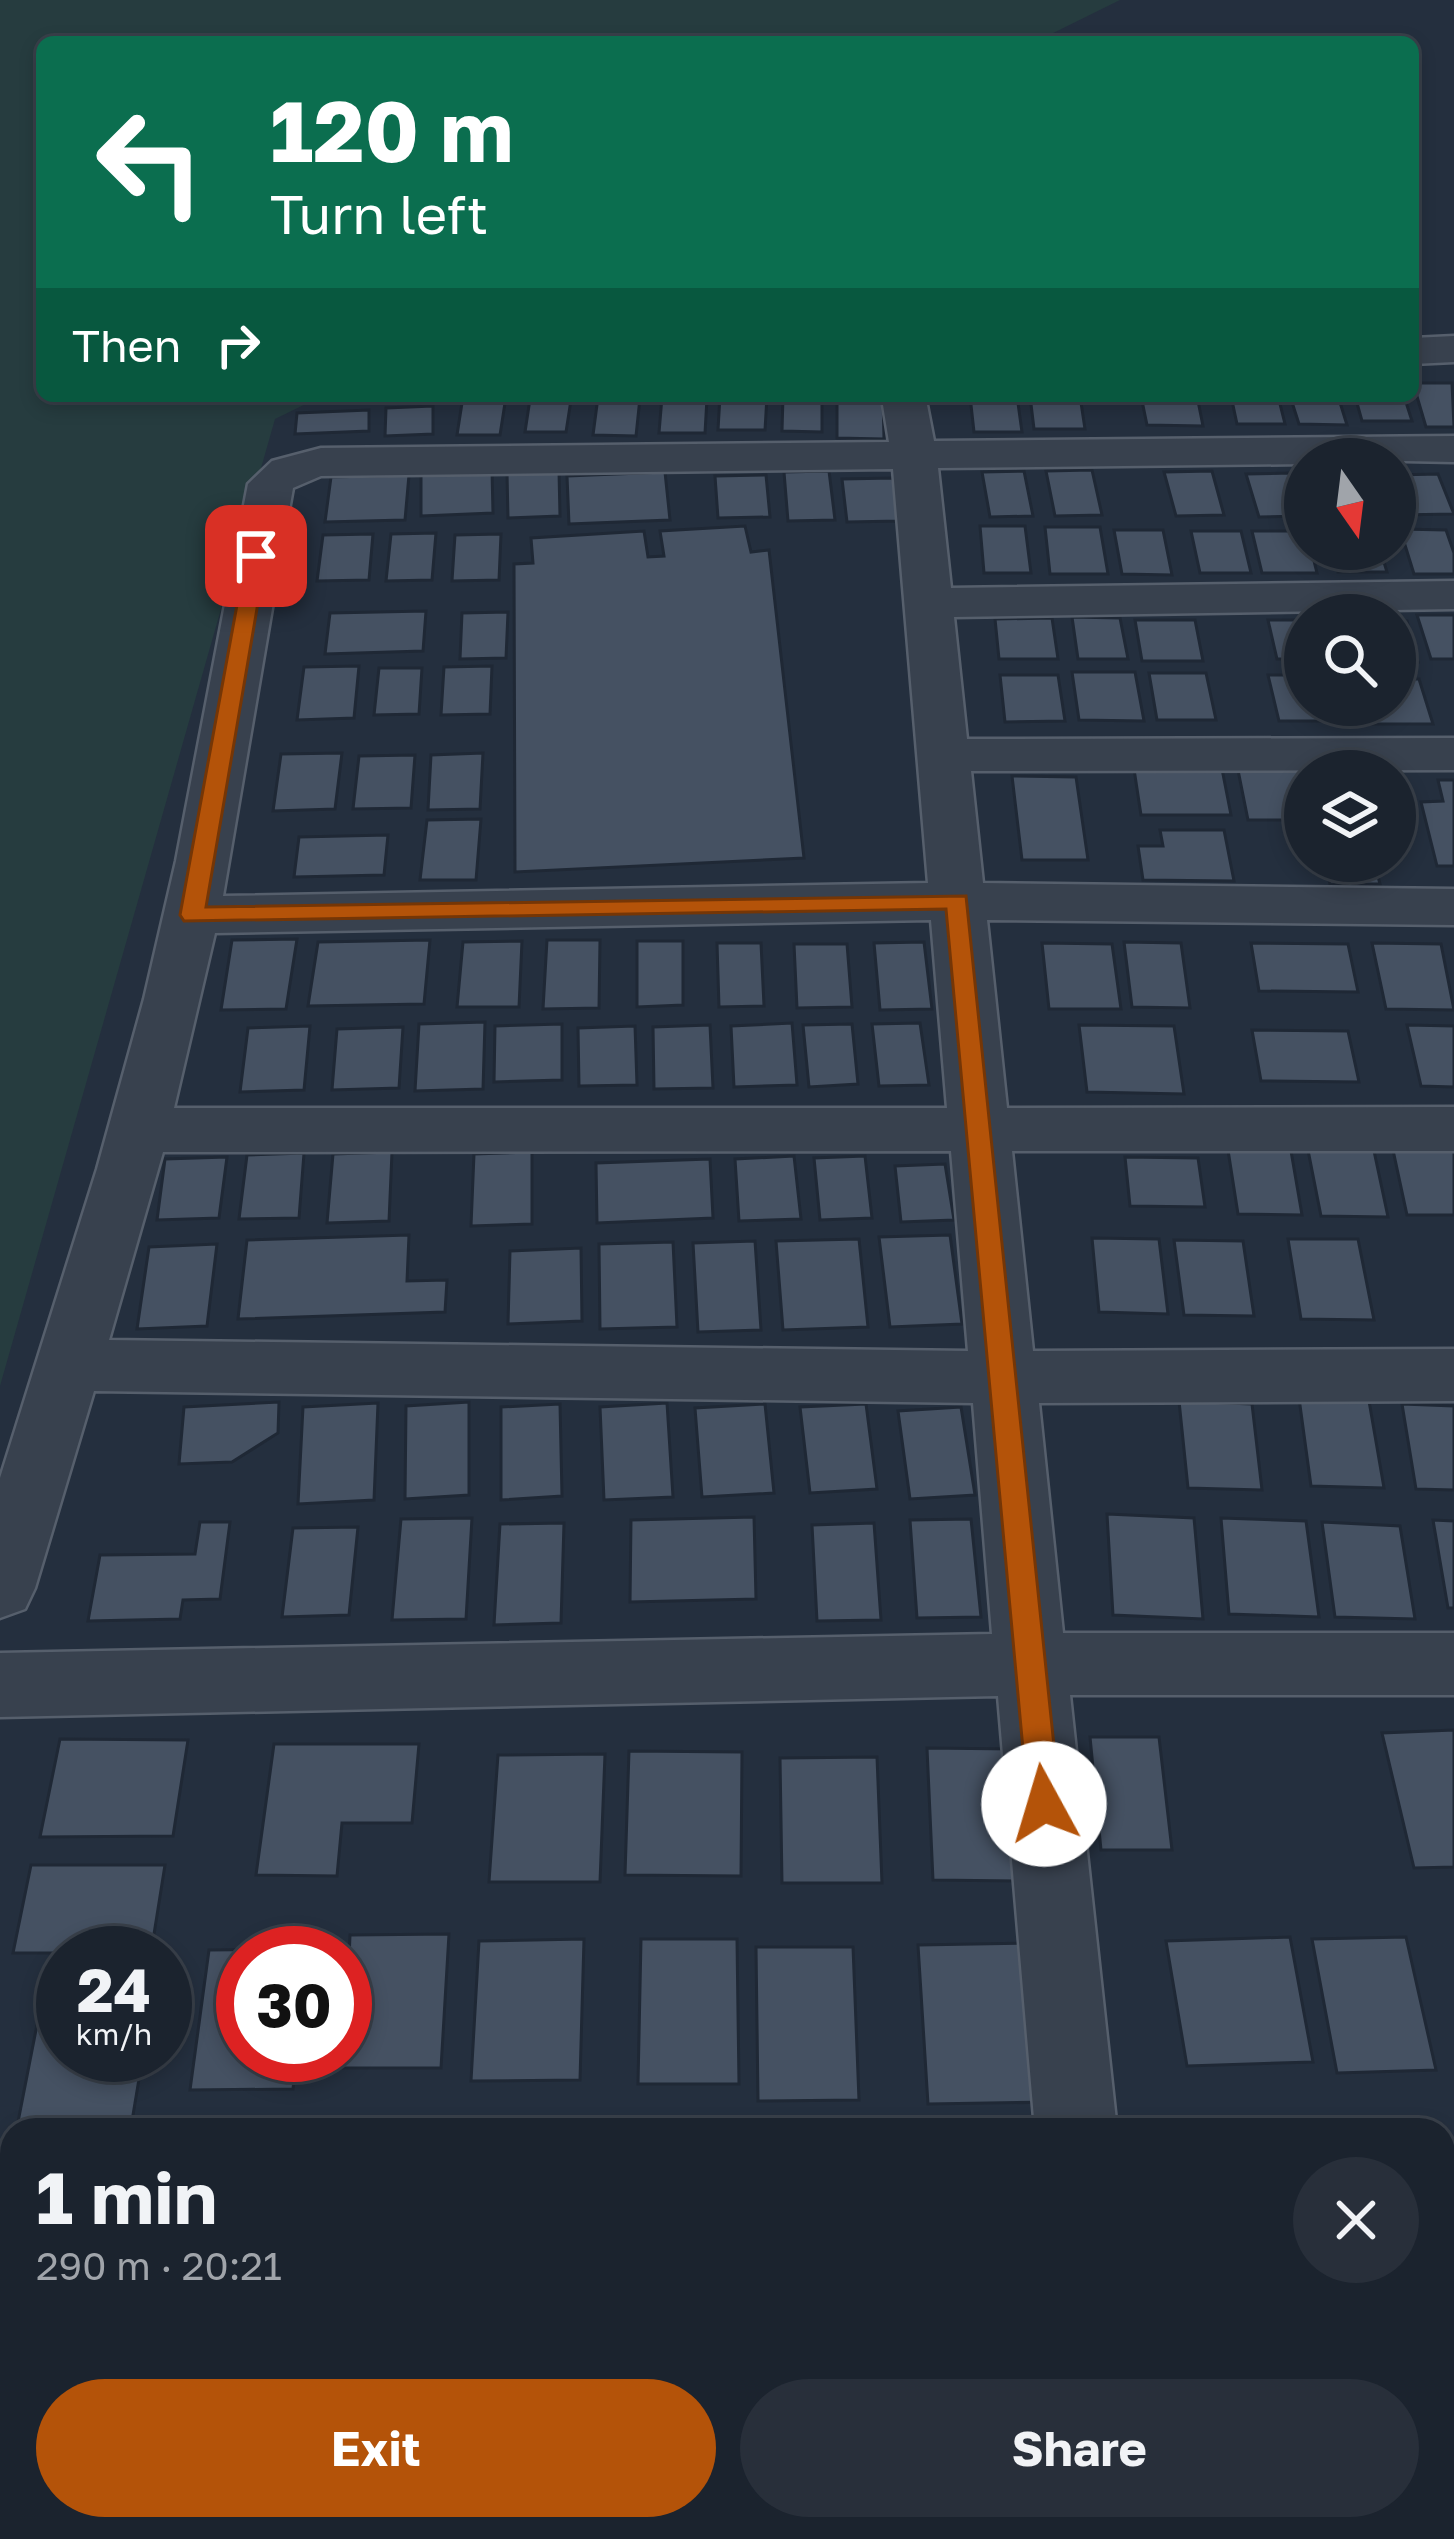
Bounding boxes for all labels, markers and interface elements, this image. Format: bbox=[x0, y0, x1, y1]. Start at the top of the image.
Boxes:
text: 120 m bbox=[270, 80, 514, 180]
icon: left bbox=[72, 84, 228, 240]
text: Turn left bbox=[270, 181, 488, 246]
icon: right bbox=[205, 312, 271, 378]
text: Then bbox=[72, 318, 181, 372]
north arrow bbox=[1284, 438, 1416, 570]
map controls bbox=[1284, 438, 1416, 882]
pin bbox=[205, 505, 307, 607]
icon: arrive bbox=[223, 523, 289, 589]
button: search bbox=[1284, 594, 1416, 726]
button: layers bbox=[1284, 750, 1416, 882]
position arrow bbox=[981, 1741, 1107, 1867]
speed limit sign: 30 bbox=[216, 1926, 372, 2082]
text: 24 bbox=[77, 1953, 151, 2025]
text: km/h bbox=[76, 2016, 152, 2052]
text: 1 min bbox=[36, 2153, 217, 2240]
button: close bbox=[1293, 2157, 1419, 2283]
text: 290 m · 20:21 bbox=[36, 2242, 282, 2289]
button: Exit bbox=[36, 2379, 716, 2517]
button: Share bbox=[740, 2379, 1419, 2517]

